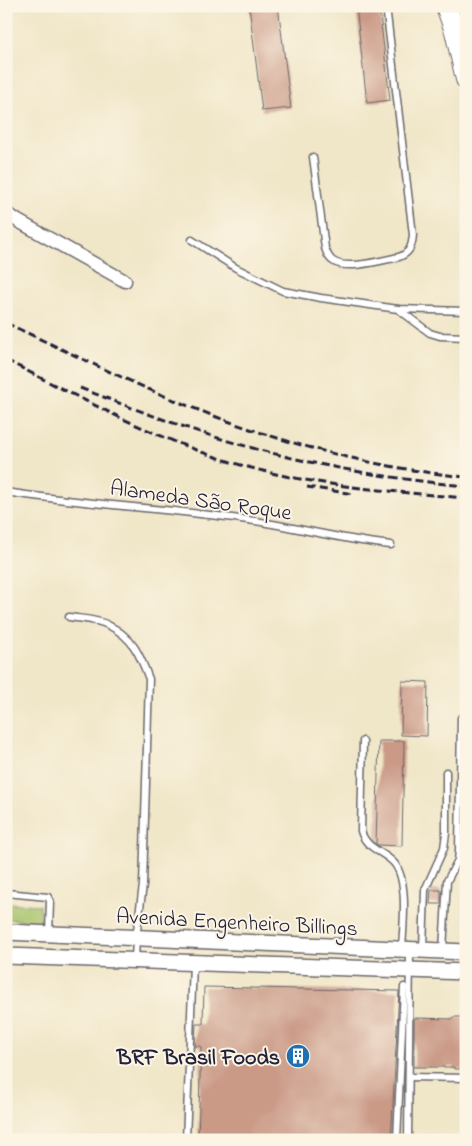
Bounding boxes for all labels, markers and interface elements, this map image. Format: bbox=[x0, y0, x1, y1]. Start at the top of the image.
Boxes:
street label: Alameda São Roque bbox=[108, 473, 294, 531]
street label: Avenida Engenheiro Billings bbox=[115, 902, 359, 947]
place label: BRF Brasil Foods bbox=[116, 1043, 280, 1075]
building icon: BRF Brasil Foods bbox=[285, 1043, 311, 1069]

